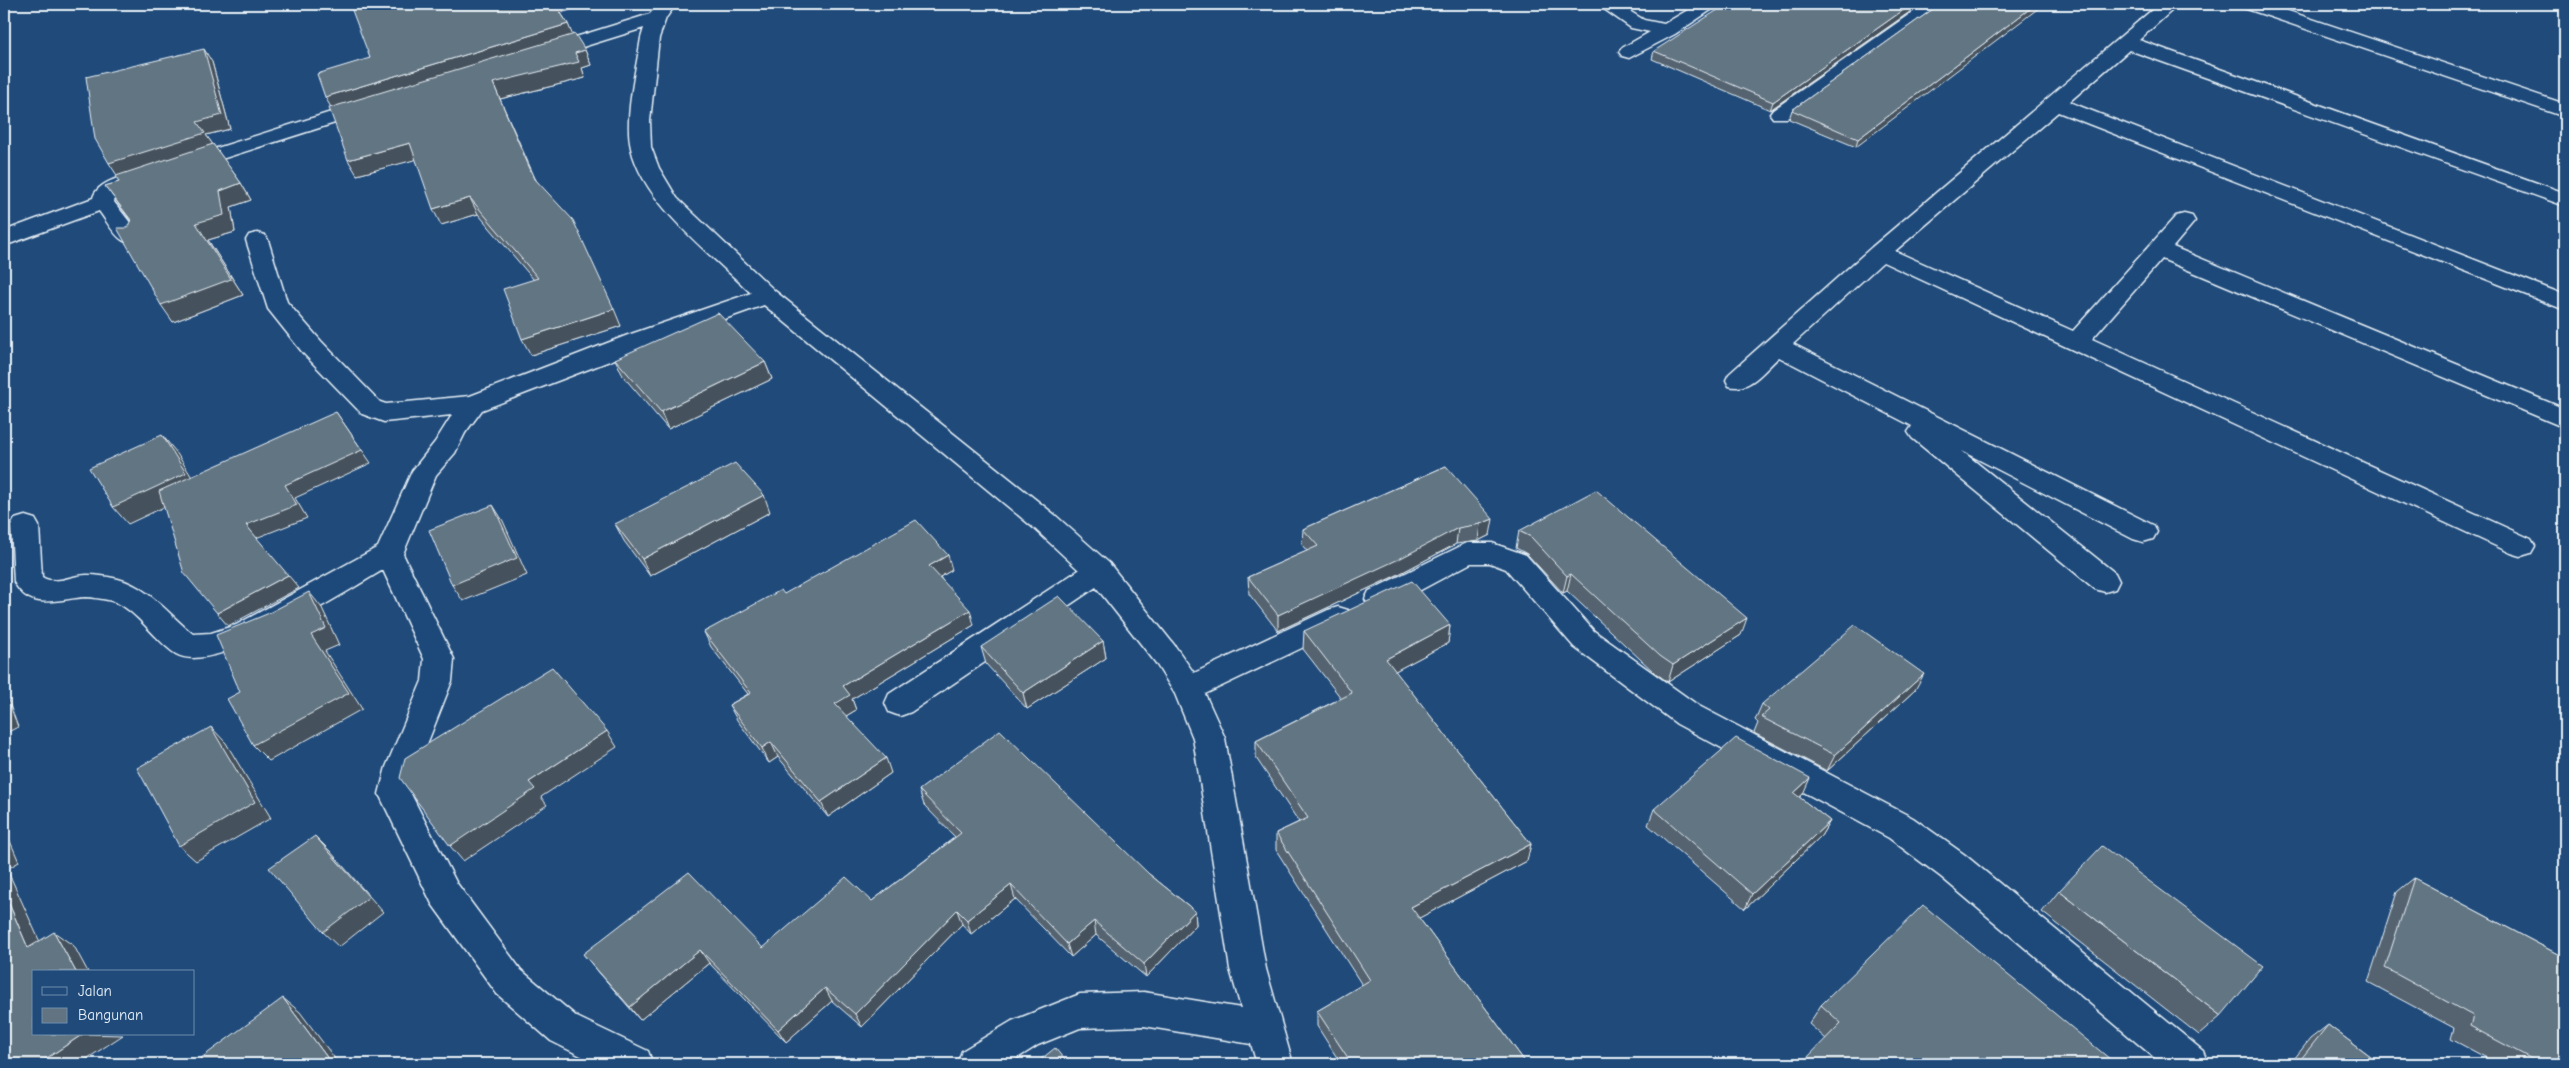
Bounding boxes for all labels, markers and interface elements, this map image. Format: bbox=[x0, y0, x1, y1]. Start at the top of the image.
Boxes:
legend bbox=[32, 970, 195, 1036]
text: Jalan bbox=[78, 982, 112, 1000]
text: Bangunan bbox=[78, 1006, 143, 1024]

